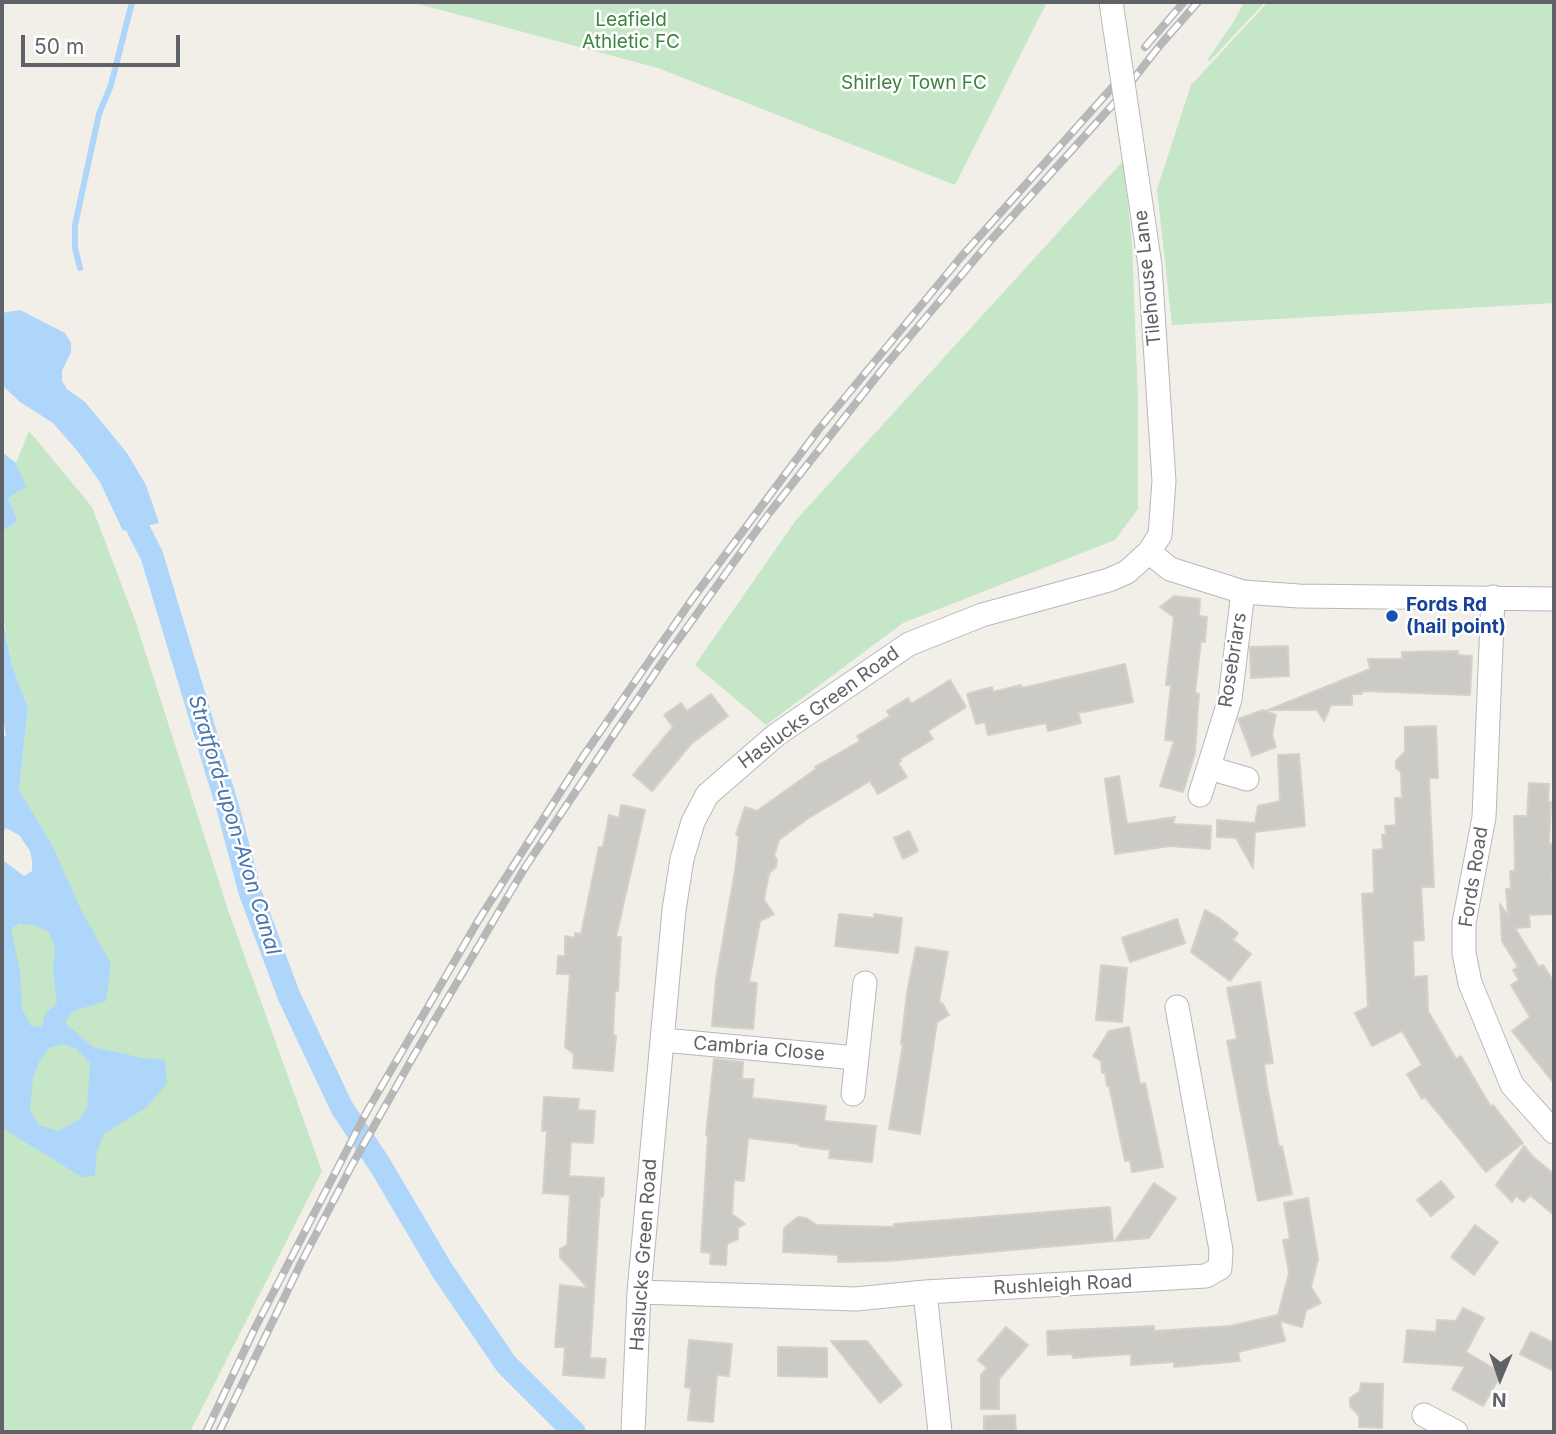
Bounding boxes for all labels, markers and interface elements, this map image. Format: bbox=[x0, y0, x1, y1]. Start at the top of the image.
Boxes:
park label: Leafield Athletic FC bbox=[582, 9, 680, 53]
scale bar bbox=[24, 21, 184, 65]
text: 50 m bbox=[34, 34, 84, 59]
park label: Shirley Town FC bbox=[841, 72, 987, 94]
street label: Tilehouse Lane bbox=[1130, 209, 1166, 347]
place label: Fords Rd (hail point) bbox=[1406, 594, 1506, 638]
marker: Fords Rd (hail point) bbox=[1384, 608, 1400, 624]
street label: Rosebriars bbox=[1214, 611, 1252, 709]
street label: Haslucks Green Road bbox=[734, 642, 904, 774]
water label: Stratford-upon-Avon Canal bbox=[182, 692, 286, 958]
street label: Fords Road bbox=[1455, 825, 1493, 929]
street label: Cambria Close bbox=[692, 1032, 826, 1066]
street label: Haslucks Green Road bbox=[626, 1158, 662, 1352]
street label: Rushleigh Road bbox=[993, 1270, 1133, 1300]
north arrow bbox=[1465, 1343, 1535, 1413]
text: N bbox=[1492, 1388, 1507, 1411]

